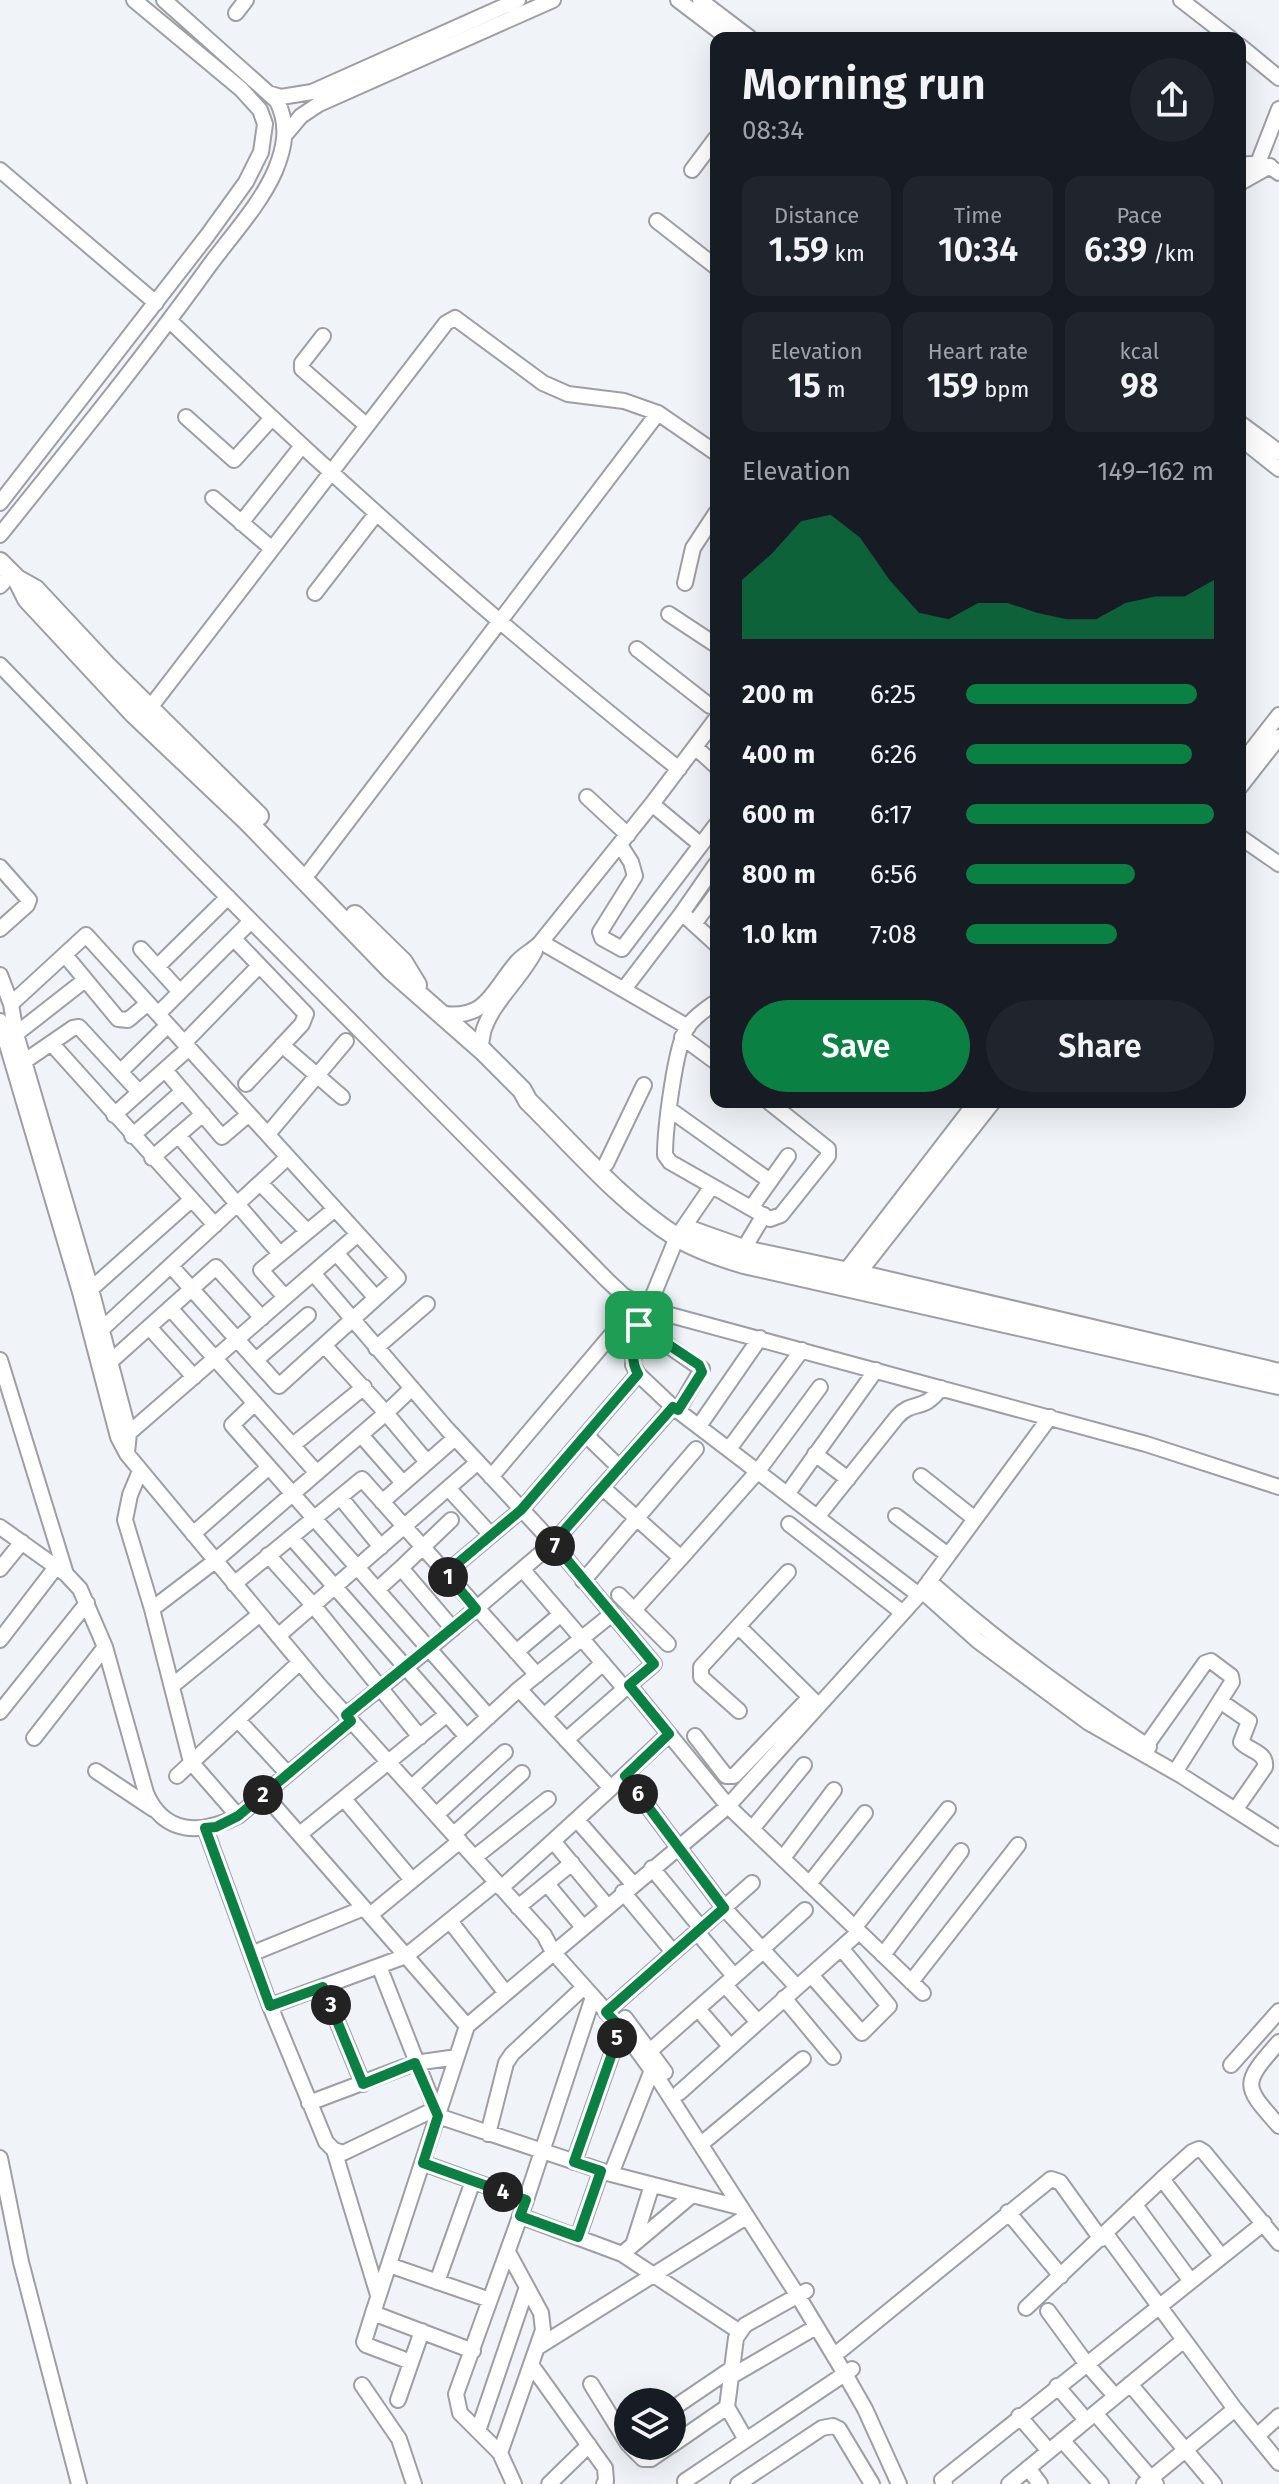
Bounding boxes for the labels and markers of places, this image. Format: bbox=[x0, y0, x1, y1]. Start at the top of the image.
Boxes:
pin bbox=[605, 1291, 673, 1359]
pin: 7 bbox=[535, 1526, 575, 1566]
pin: 1 bbox=[428, 1557, 468, 1597]
pin: 6 bbox=[618, 1774, 658, 1814]
pin: 2 bbox=[243, 1775, 283, 1815]
pin: 3 bbox=[311, 1985, 351, 2025]
pin: 5 bbox=[597, 2018, 637, 2058]
pin: 4 bbox=[483, 2172, 523, 2212]

